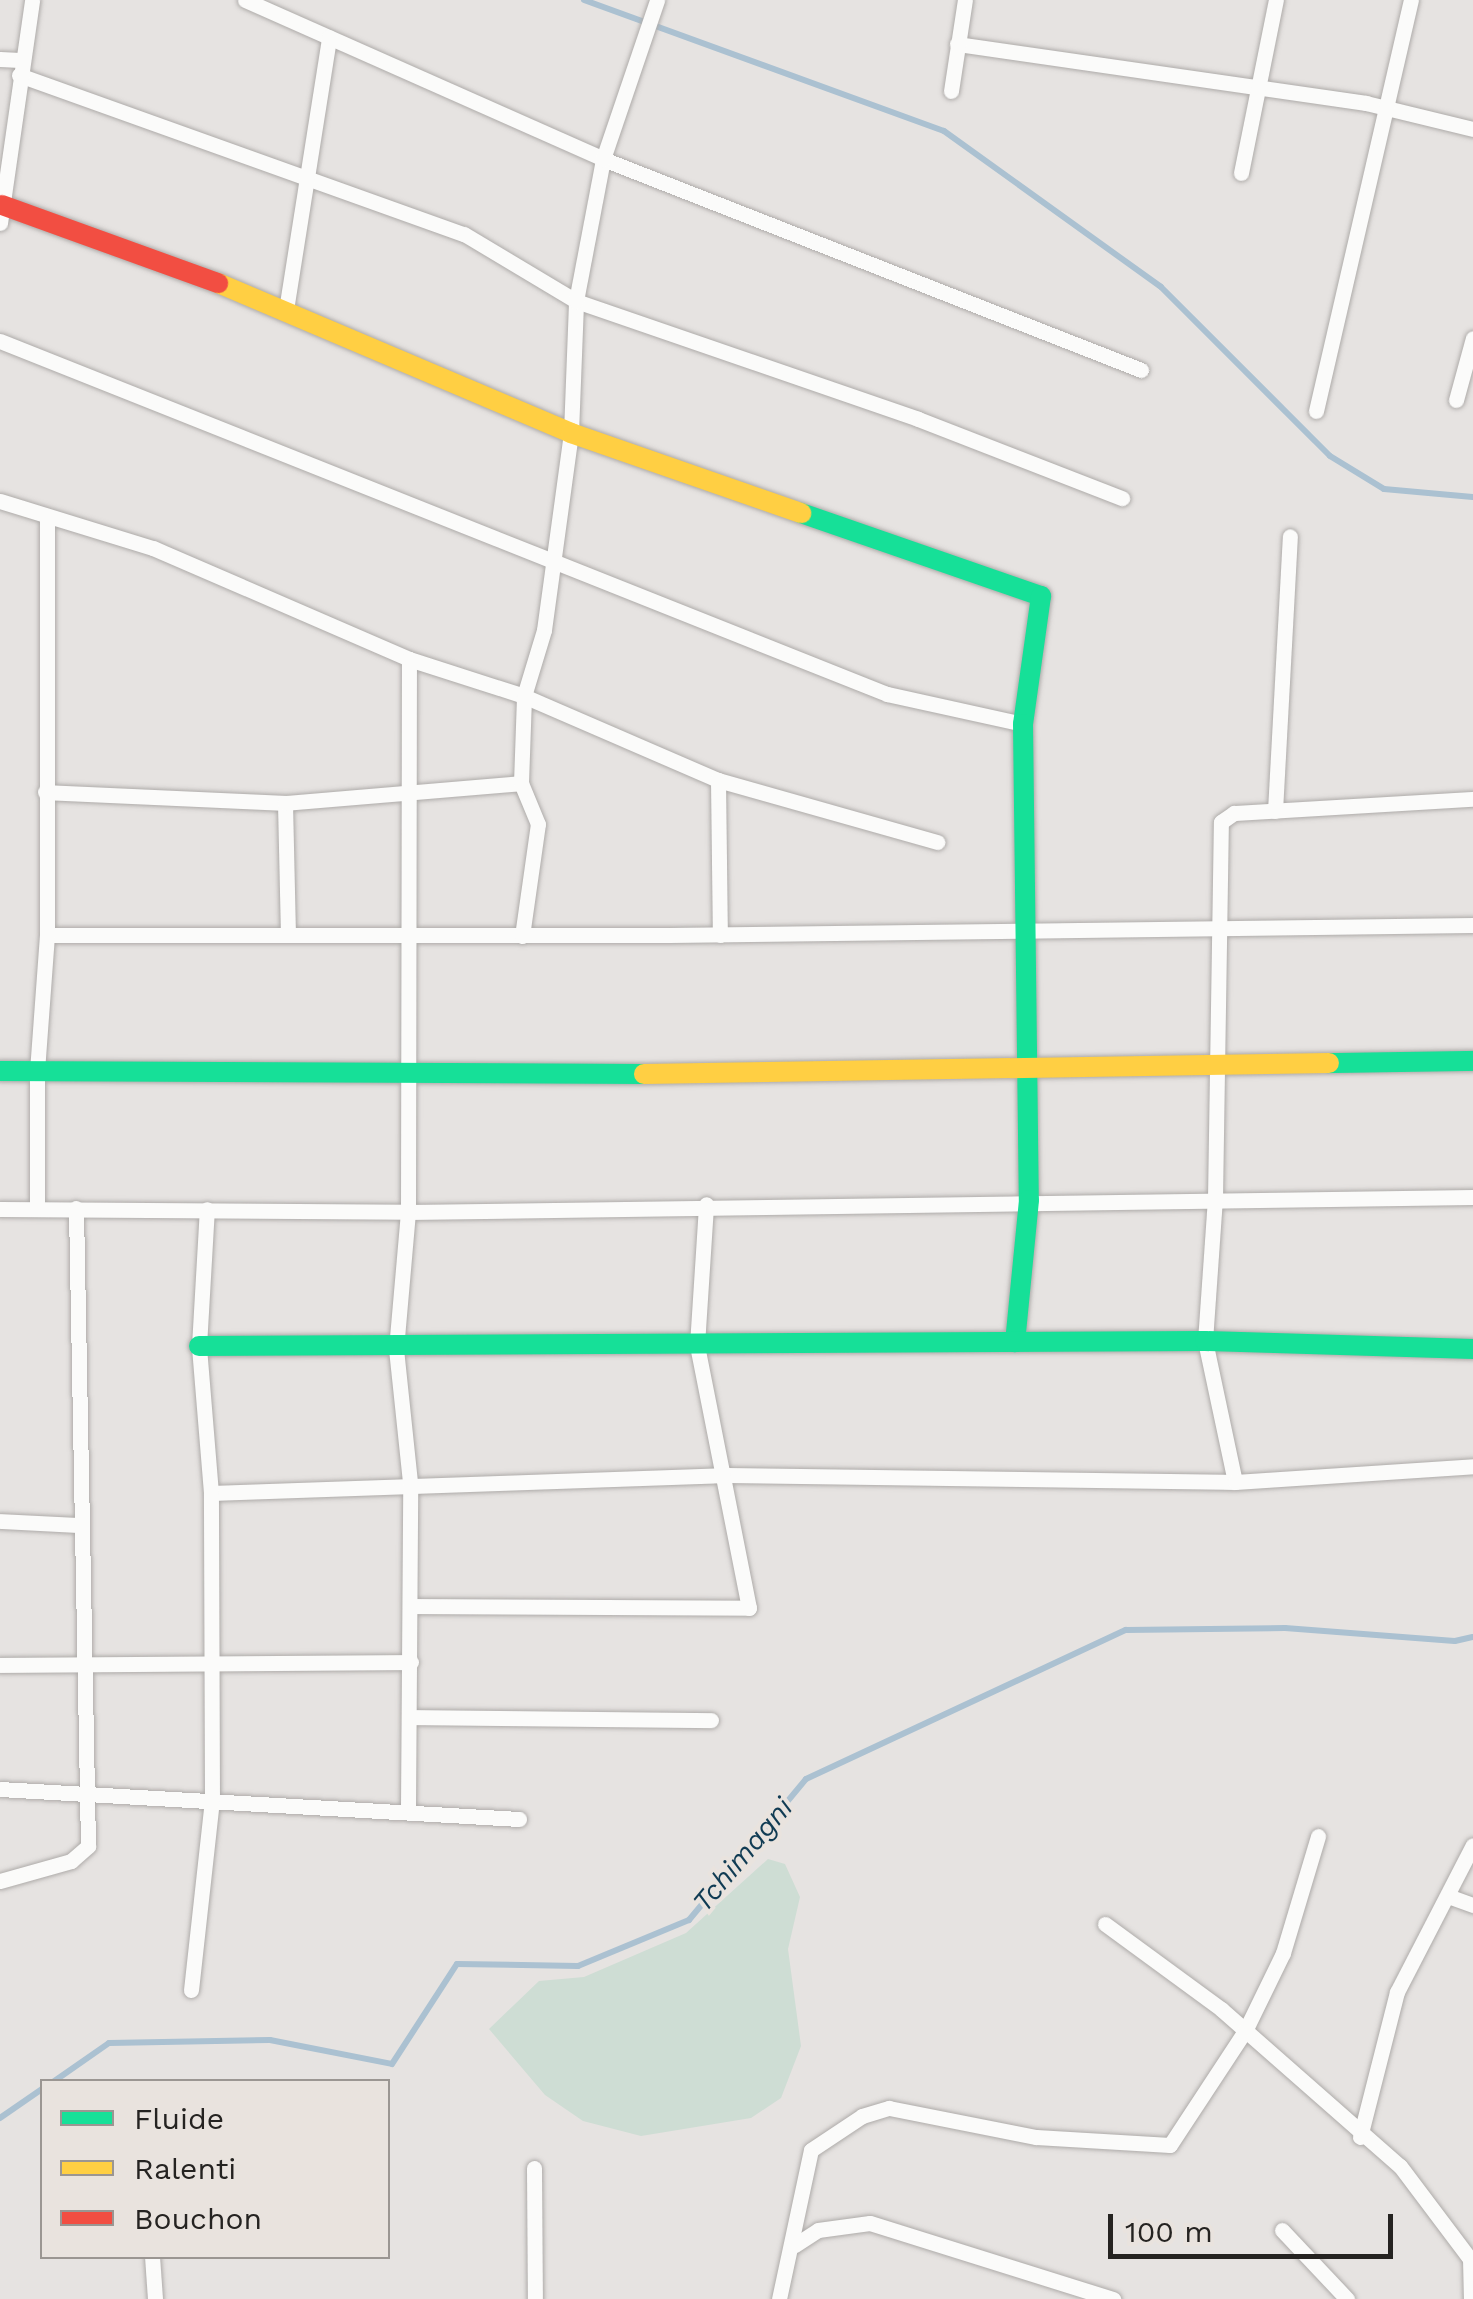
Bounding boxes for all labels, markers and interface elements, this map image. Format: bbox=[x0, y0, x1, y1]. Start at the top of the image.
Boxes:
water label: Tchimagni bbox=[686, 1792, 800, 1918]
legend bbox=[40, 2079, 390, 2259]
text: Fluide bbox=[134, 2101, 224, 2136]
text: Ralenti bbox=[134, 2151, 236, 2186]
scale bar bbox=[1113, 2194, 1398, 2256]
text: Bouchon bbox=[134, 2201, 262, 2236]
text: 100 m bbox=[1125, 2214, 1213, 2249]

